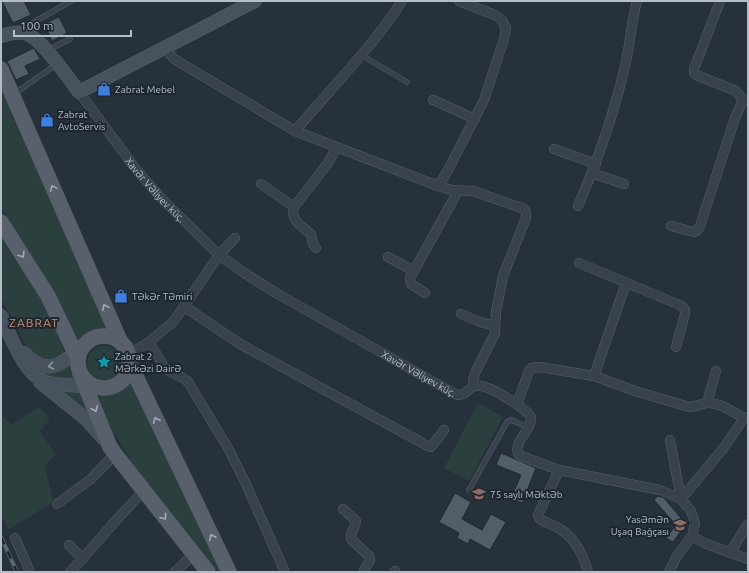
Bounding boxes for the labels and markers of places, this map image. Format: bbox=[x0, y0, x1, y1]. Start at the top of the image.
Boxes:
shop icon: Zabrat Mebel bbox=[96, 81, 112, 97]
place label: Zabrat Mebel bbox=[115, 84, 175, 95]
place label: Zabrat AvtoServis bbox=[58, 109, 105, 132]
shop icon: Zabrat AvtoServis bbox=[39, 112, 55, 128]
shop icon: Təkər Təmiri bbox=[113, 288, 129, 304]
place label: Təkər Təmiri bbox=[132, 291, 192, 302]
place label: Zabrat 2 Mərkəzi Dairə bbox=[115, 351, 181, 374]
place icon: Zabrat 2 Mərkəzi Dairə bbox=[96, 354, 112, 370]
school or university icon: 75 saylı Məktəb bbox=[471, 486, 487, 502]
place label: 75 saylı Məktəb bbox=[490, 489, 563, 500]
place label: Yasəmən Uşaq Bağçası bbox=[611, 514, 669, 537]
school or university icon: Yasəmən Uşaq Bağçası bbox=[672, 517, 688, 533]

